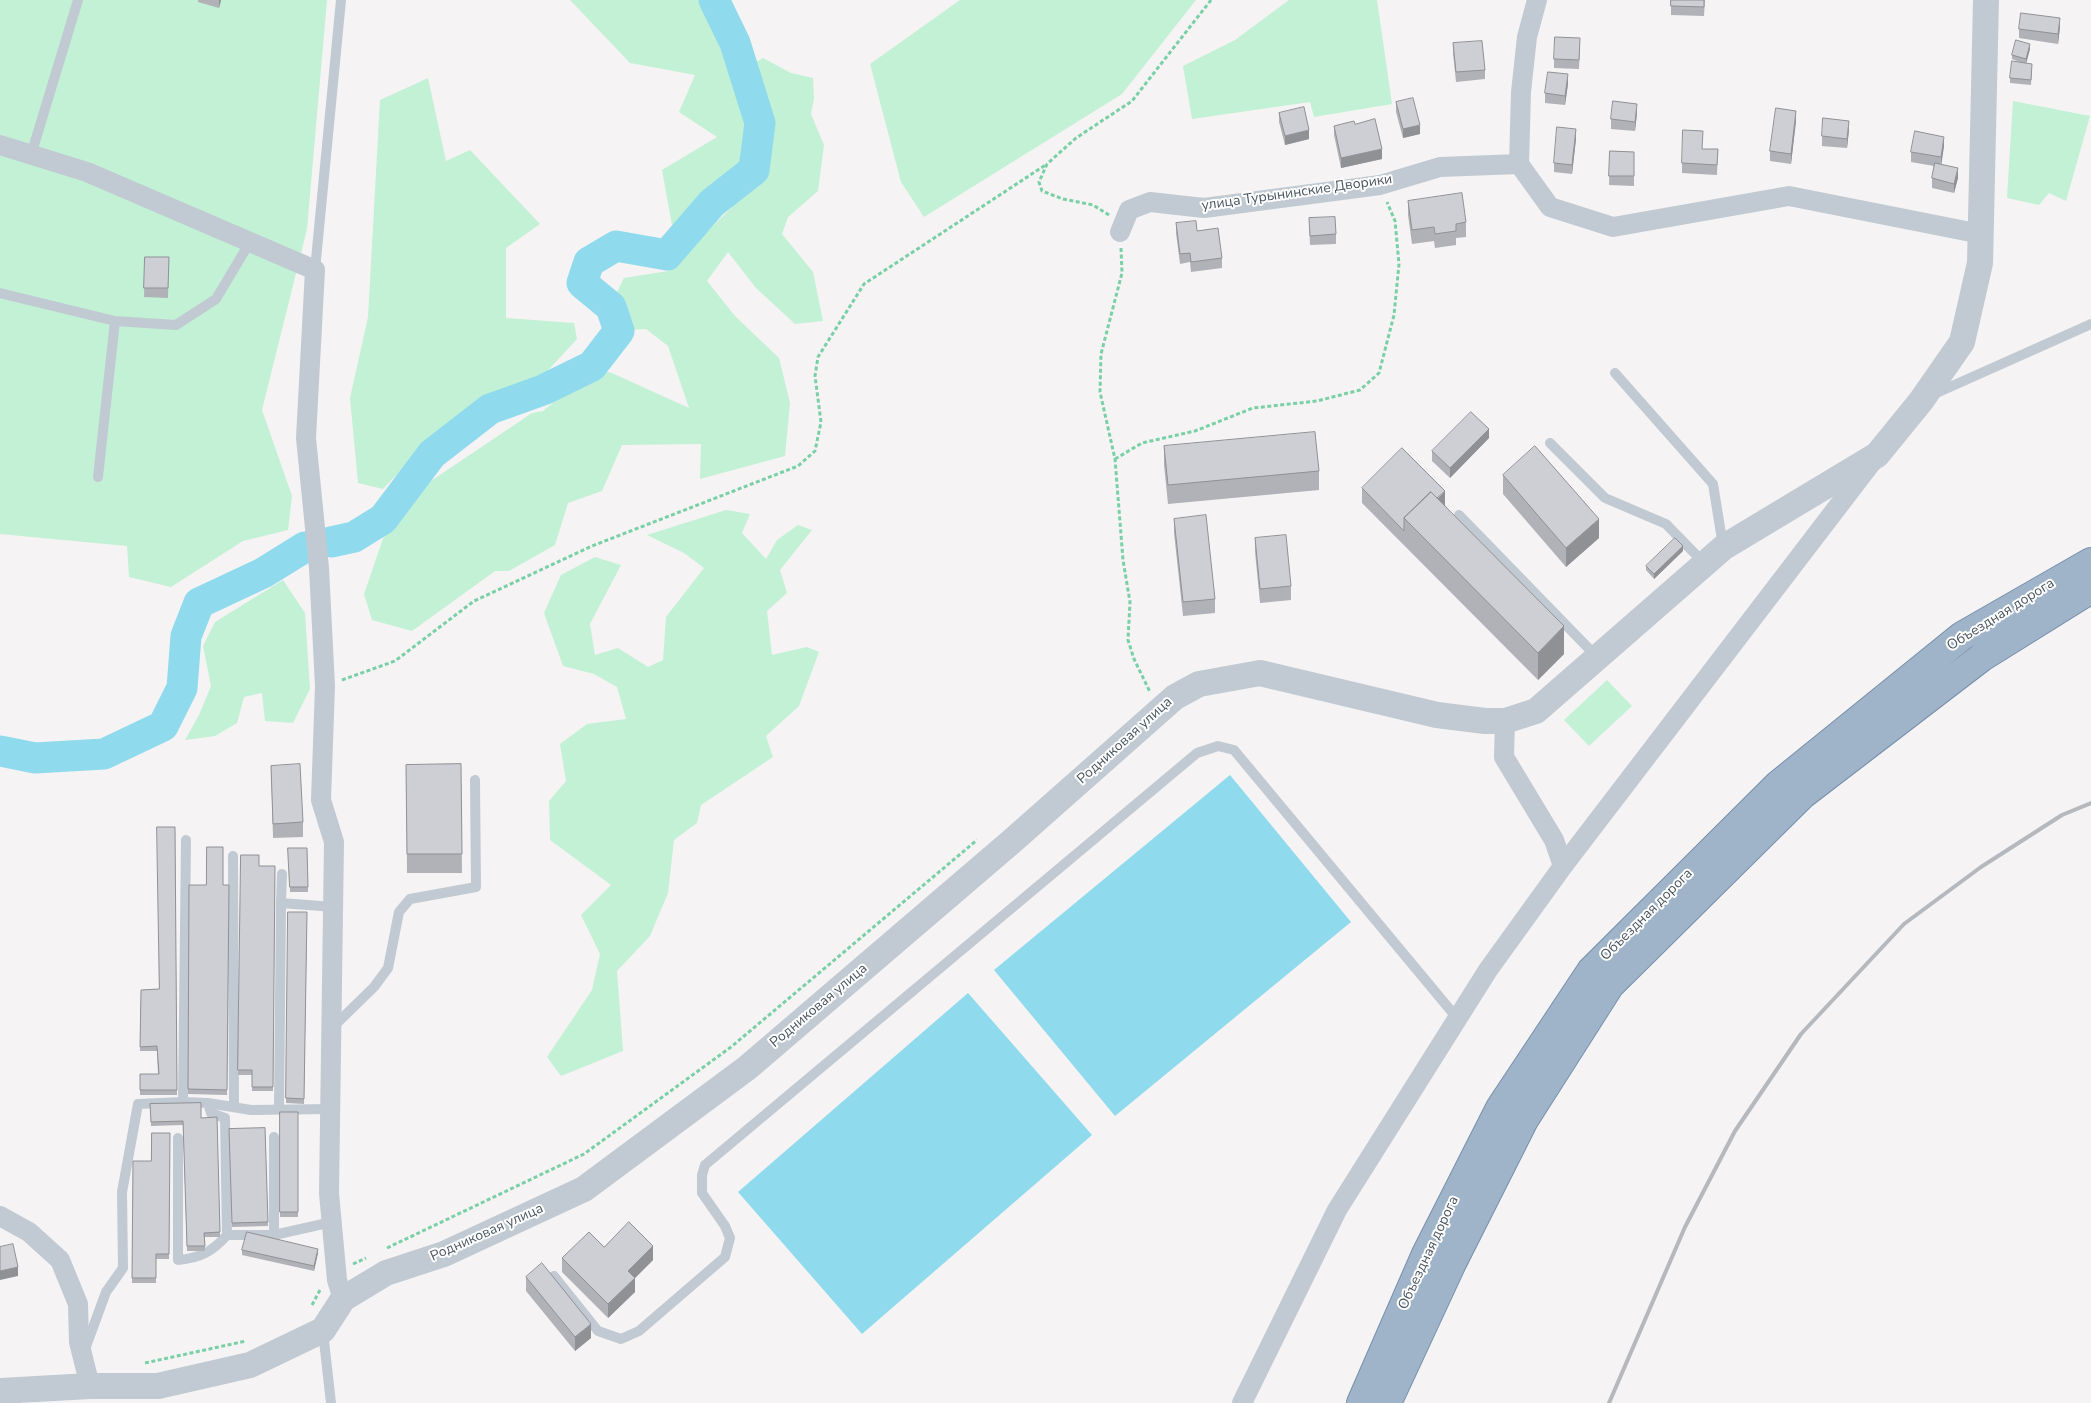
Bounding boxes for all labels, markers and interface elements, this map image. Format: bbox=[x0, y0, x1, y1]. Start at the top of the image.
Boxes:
street label: улица Турынинские Дворики bbox=[1201, 171, 1393, 215]
street label: Объездная дорога bbox=[1944, 575, 2058, 655]
street label: Родниковая улица bbox=[1074, 694, 1176, 788]
street label: Объездная дорога bbox=[1597, 865, 1697, 965]
street label: Родниковая улица bbox=[767, 960, 871, 1052]
street label: Объездная дорога bbox=[1395, 1194, 1463, 1312]
street label: Родниковая улица bbox=[428, 1201, 546, 1265]

